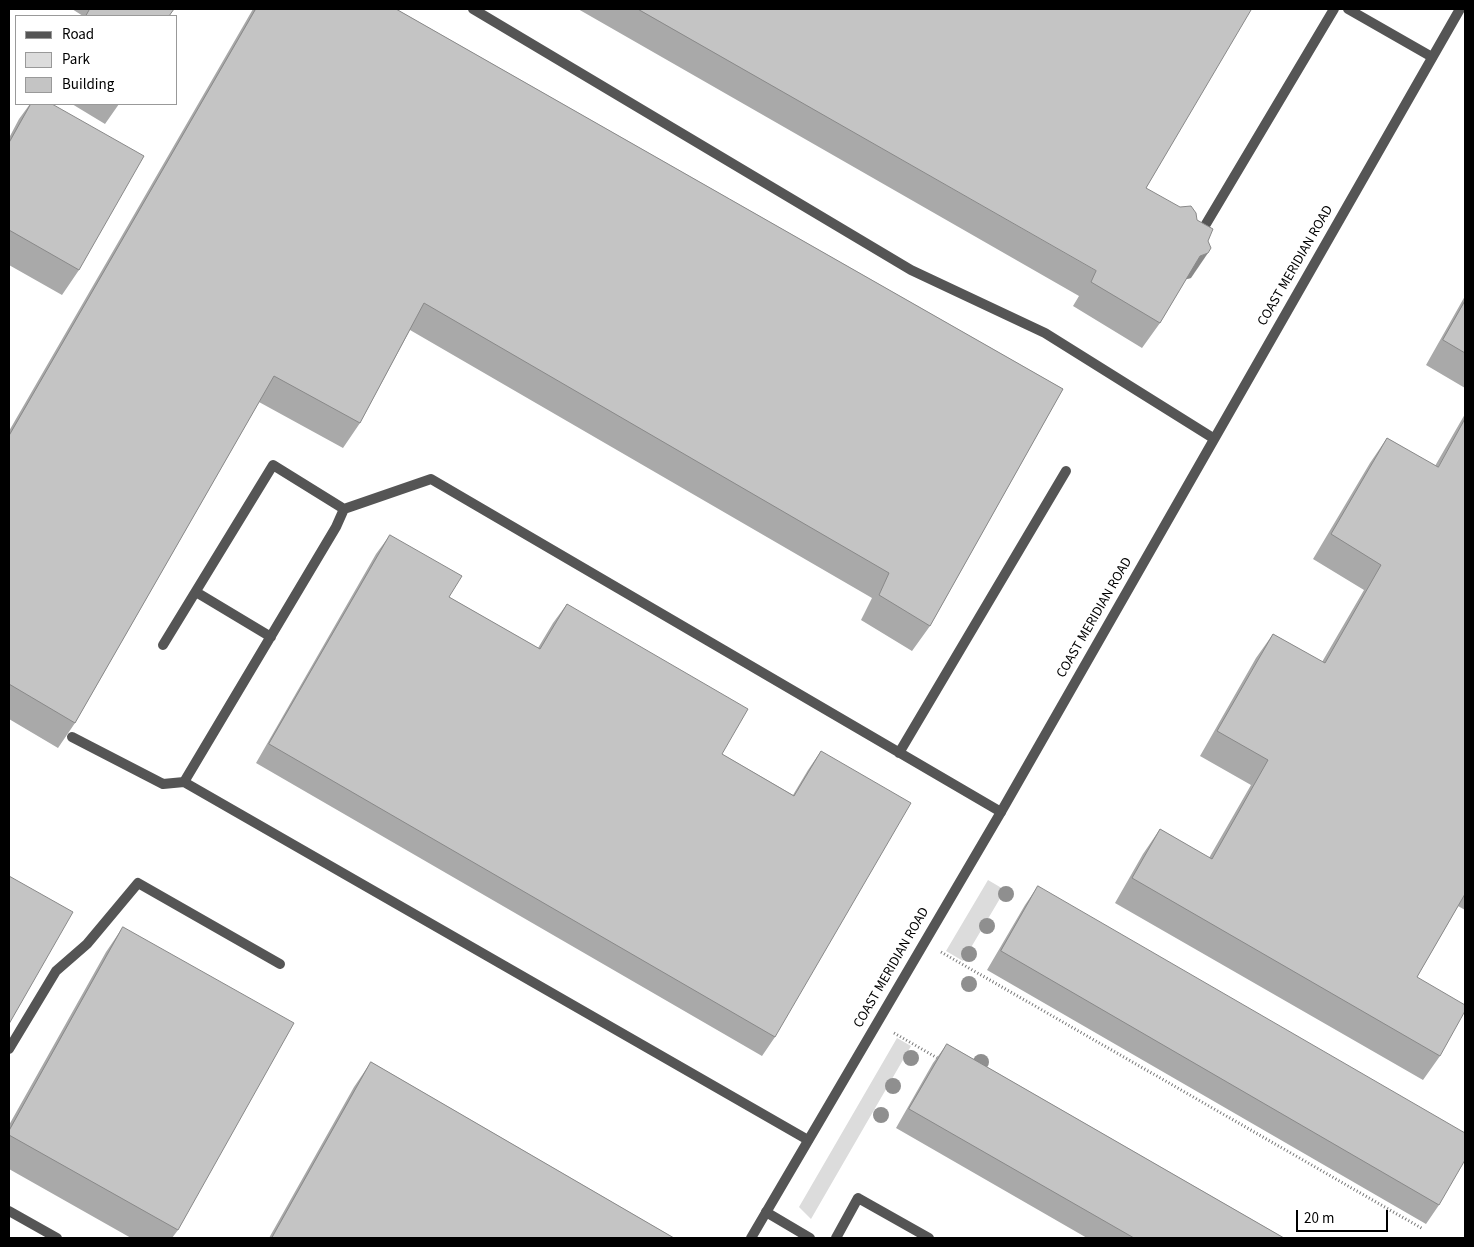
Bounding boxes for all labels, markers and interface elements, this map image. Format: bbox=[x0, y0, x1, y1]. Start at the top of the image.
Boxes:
legend bbox=[15, 15, 178, 105]
text: Road bbox=[62, 24, 94, 45]
text: Park bbox=[62, 49, 90, 70]
text: Building bbox=[62, 74, 114, 95]
street label: COAST MERIDIAN ROAD bbox=[1255, 203, 1337, 329]
street label: COAST MERIDIAN ROAD bbox=[1054, 555, 1136, 681]
street label: COAST MERIDIAN ROAD bbox=[851, 905, 933, 1031]
scale bar bbox=[1299, 1200, 1392, 1232]
text: 20 m bbox=[1304, 1208, 1334, 1229]

